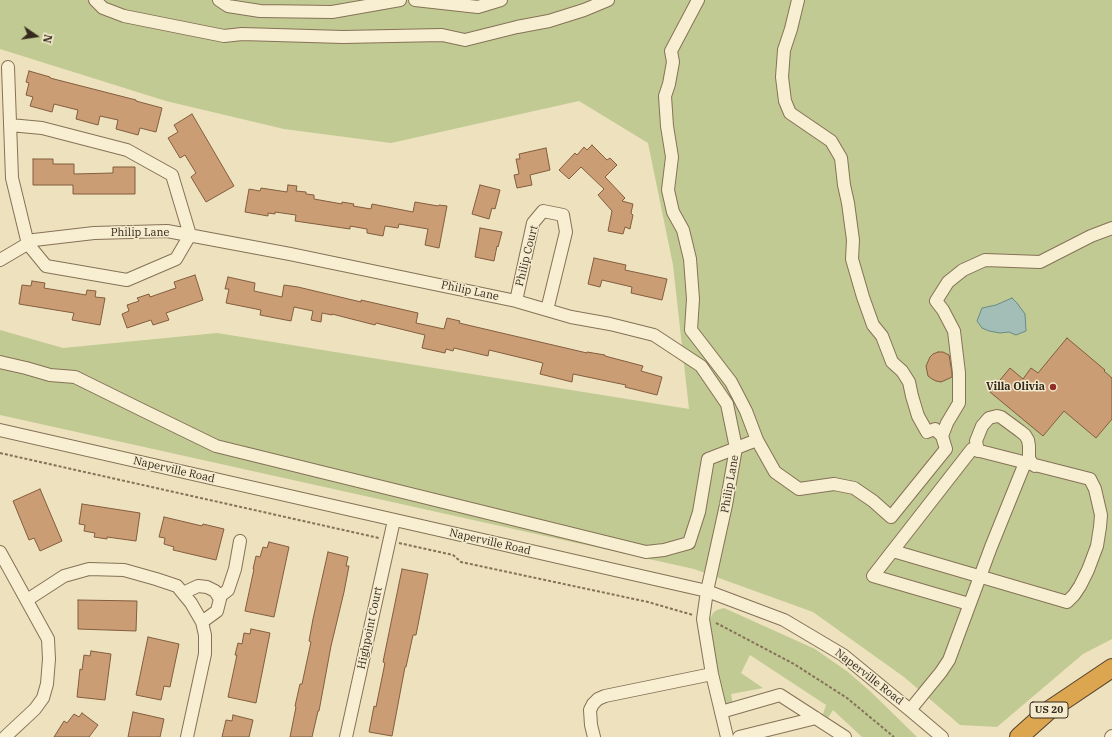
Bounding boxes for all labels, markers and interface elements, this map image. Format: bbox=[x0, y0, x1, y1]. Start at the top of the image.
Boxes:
north arrow bbox=[16, 16, 56, 56]
text: N bbox=[40, 33, 55, 45]
street label: Philip Court bbox=[513, 224, 541, 288]
street label: Philip Lane bbox=[111, 226, 169, 240]
street label: Philip Lane bbox=[440, 278, 500, 304]
place label: Villa Olivia bbox=[986, 380, 1045, 394]
marker: Villa Olivia bbox=[1048, 382, 1058, 392]
street label: Naperville Road bbox=[132, 454, 216, 486]
street label: Philip Lane bbox=[718, 454, 742, 514]
street label: Naperville Road bbox=[448, 526, 532, 558]
street label: Highpoint Court bbox=[355, 586, 385, 670]
street label: Naperville Road bbox=[832, 646, 906, 708]
road number: US 20 bbox=[1030, 702, 1068, 718]

